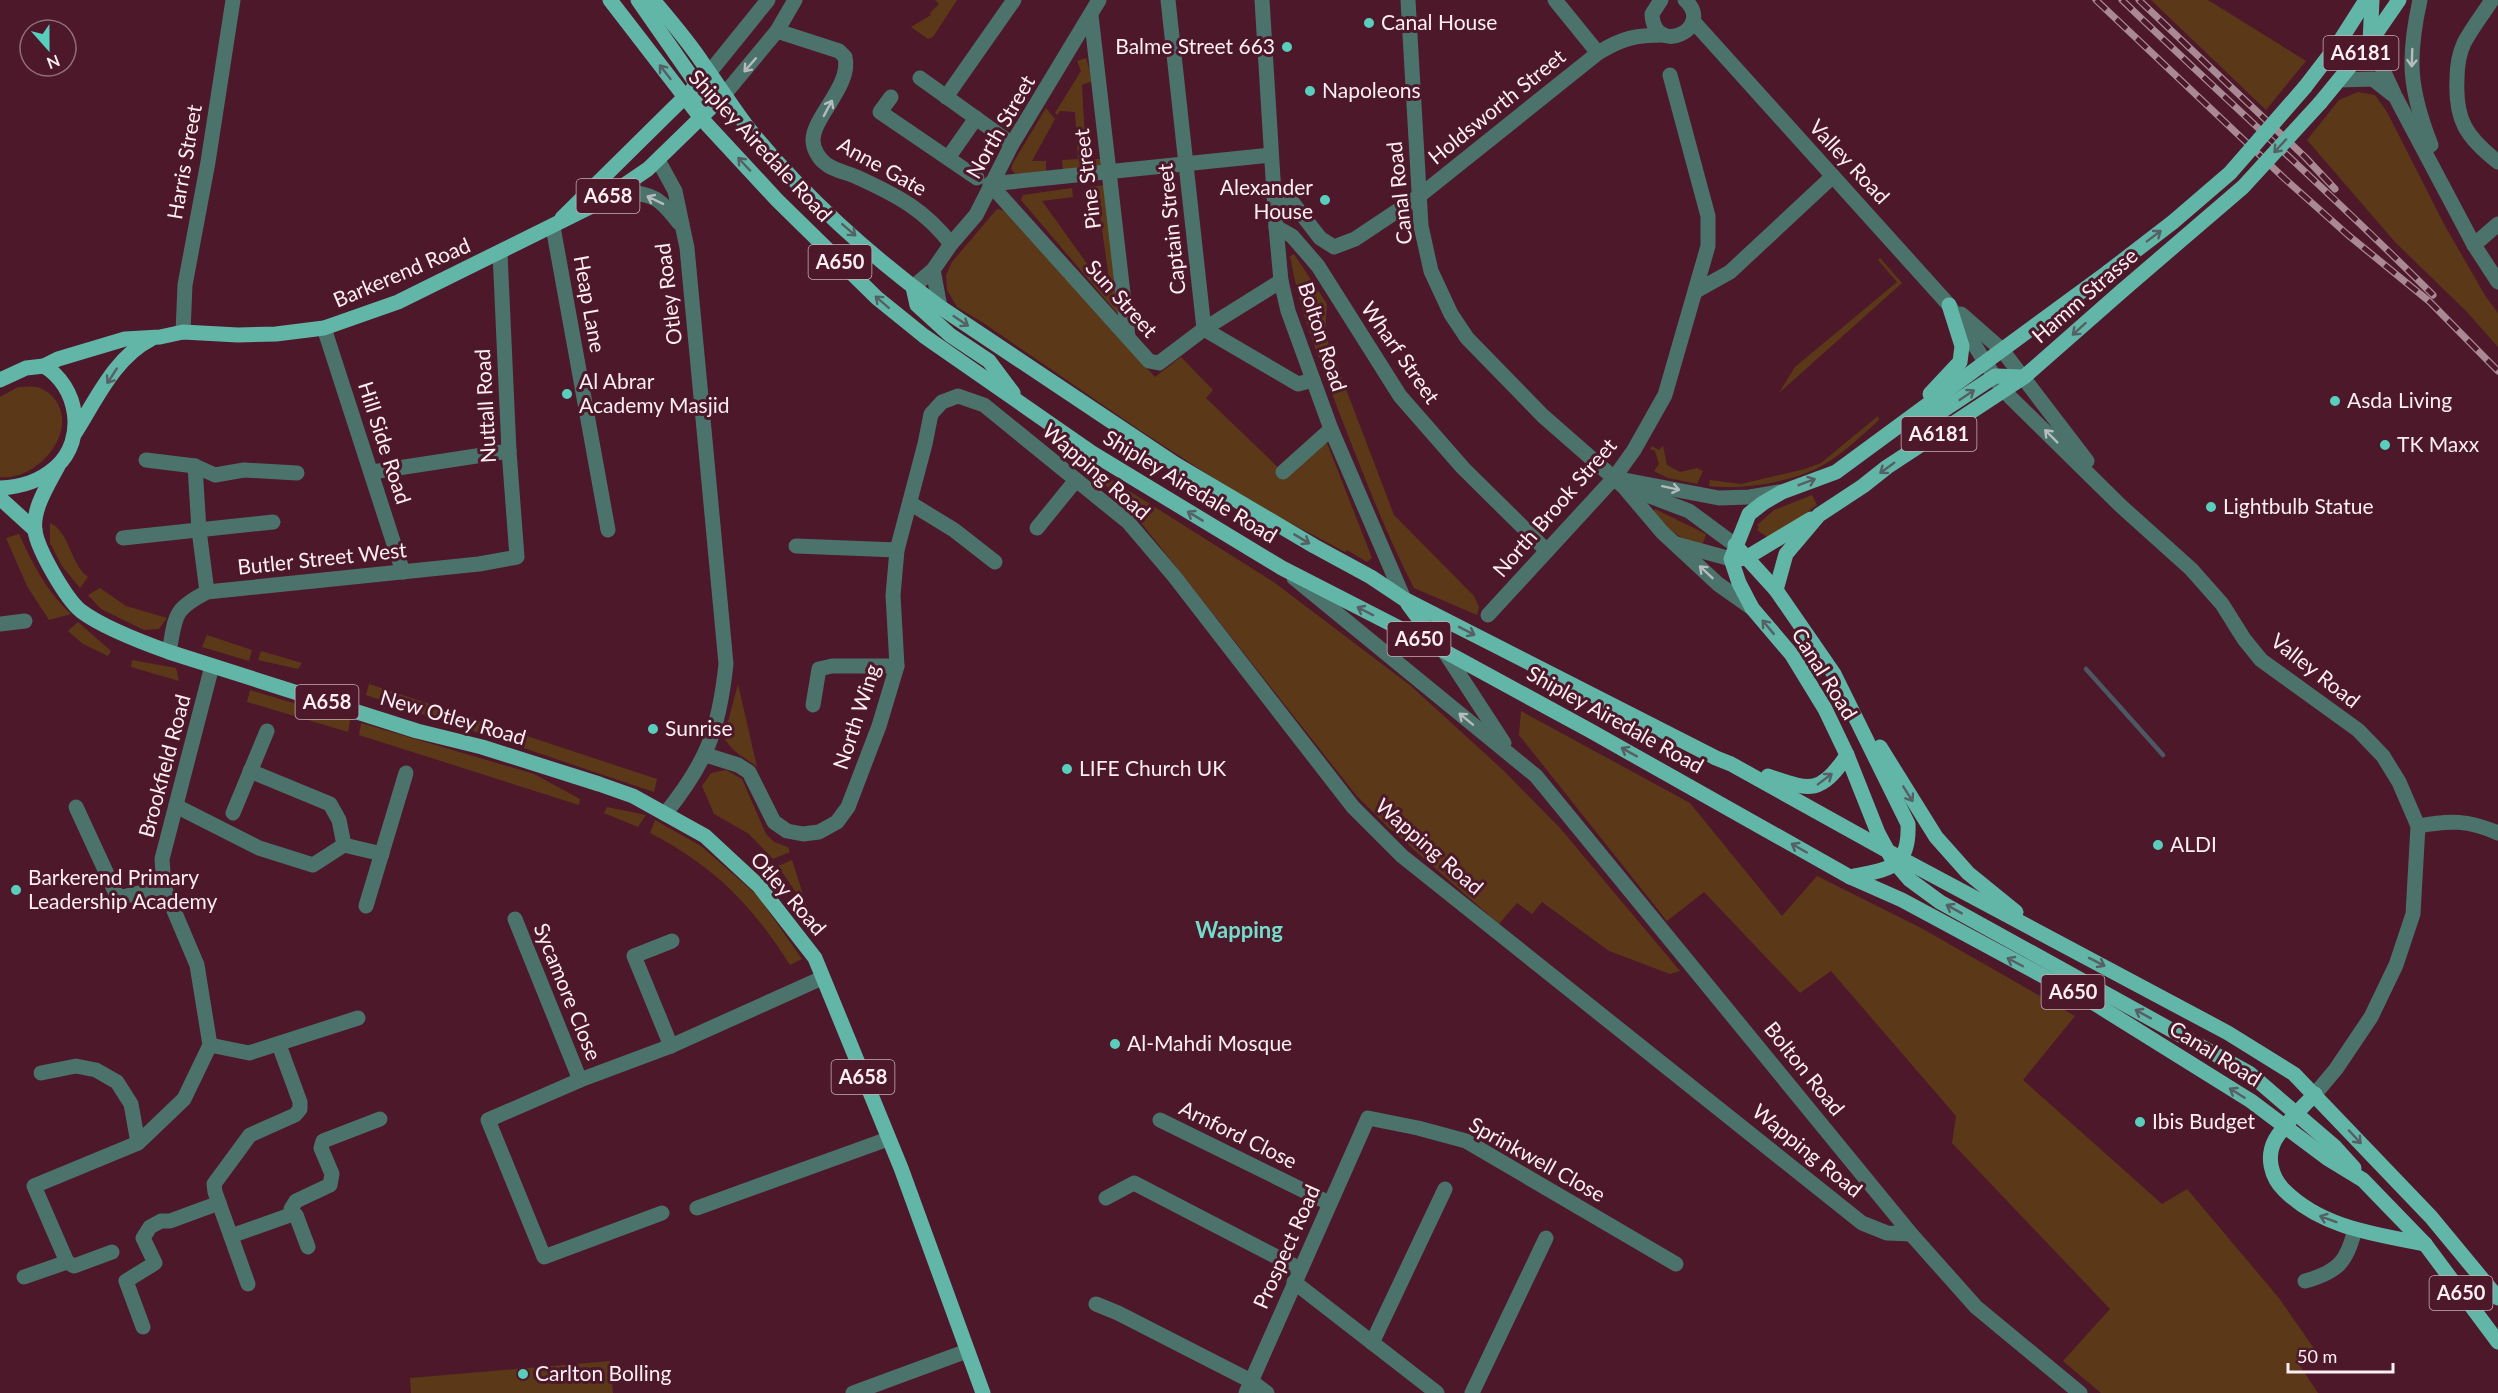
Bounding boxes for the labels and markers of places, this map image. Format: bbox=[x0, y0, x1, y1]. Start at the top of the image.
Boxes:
place label: Canal House bbox=[1381, 9, 1497, 34]
marker: Canal House bbox=[1362, 16, 1376, 30]
place label: Balme Street 663 bbox=[1115, 33, 1275, 58]
marker: Balme Street 663 bbox=[1280, 40, 1294, 54]
place label: Napoleons bbox=[1322, 77, 1421, 102]
marker: Napoleons bbox=[1303, 84, 1317, 98]
place label: Alexander House bbox=[1220, 174, 1313, 223]
marker: Alexander House bbox=[1318, 193, 1332, 207]
place label: Al Abrar Academy Masjid bbox=[579, 368, 730, 417]
marker: Al Abrar Academy Masjid bbox=[560, 387, 574, 401]
place label: Asda Living bbox=[2347, 387, 2452, 412]
marker: Asda Living bbox=[2328, 394, 2342, 408]
place label: TK Maxx bbox=[2397, 431, 2480, 456]
marker: TK Maxx bbox=[2378, 438, 2392, 452]
place label: Lightbulb Statue bbox=[2223, 493, 2373, 518]
marker: Lightbulb Statue bbox=[2204, 500, 2218, 514]
place label: Sunrise bbox=[665, 715, 732, 740]
marker: Sunrise bbox=[646, 722, 660, 736]
place label: LIFE Church UK bbox=[1079, 755, 1226, 780]
marker: LIFE Church UK bbox=[1060, 762, 1074, 776]
place label: ALDI bbox=[2170, 831, 2217, 856]
marker: ALDI bbox=[2151, 838, 2165, 852]
place label: Barkerend Primary Leadership Academy bbox=[28, 864, 218, 913]
marker: Barkerend Primary Leadership Academy bbox=[9, 883, 23, 897]
place label: Al‐Mahdi Mosque bbox=[1127, 1030, 1292, 1055]
marker: Al‐Mahdi Mosque bbox=[1108, 1037, 1122, 1051]
place label: Ibis Budget bbox=[2152, 1108, 2256, 1133]
marker: Ibis Budget bbox=[2133, 1115, 2147, 1129]
place label: Carlton Bolling bbox=[535, 1360, 672, 1385]
marker: Carlton Bolling bbox=[516, 1367, 530, 1381]

